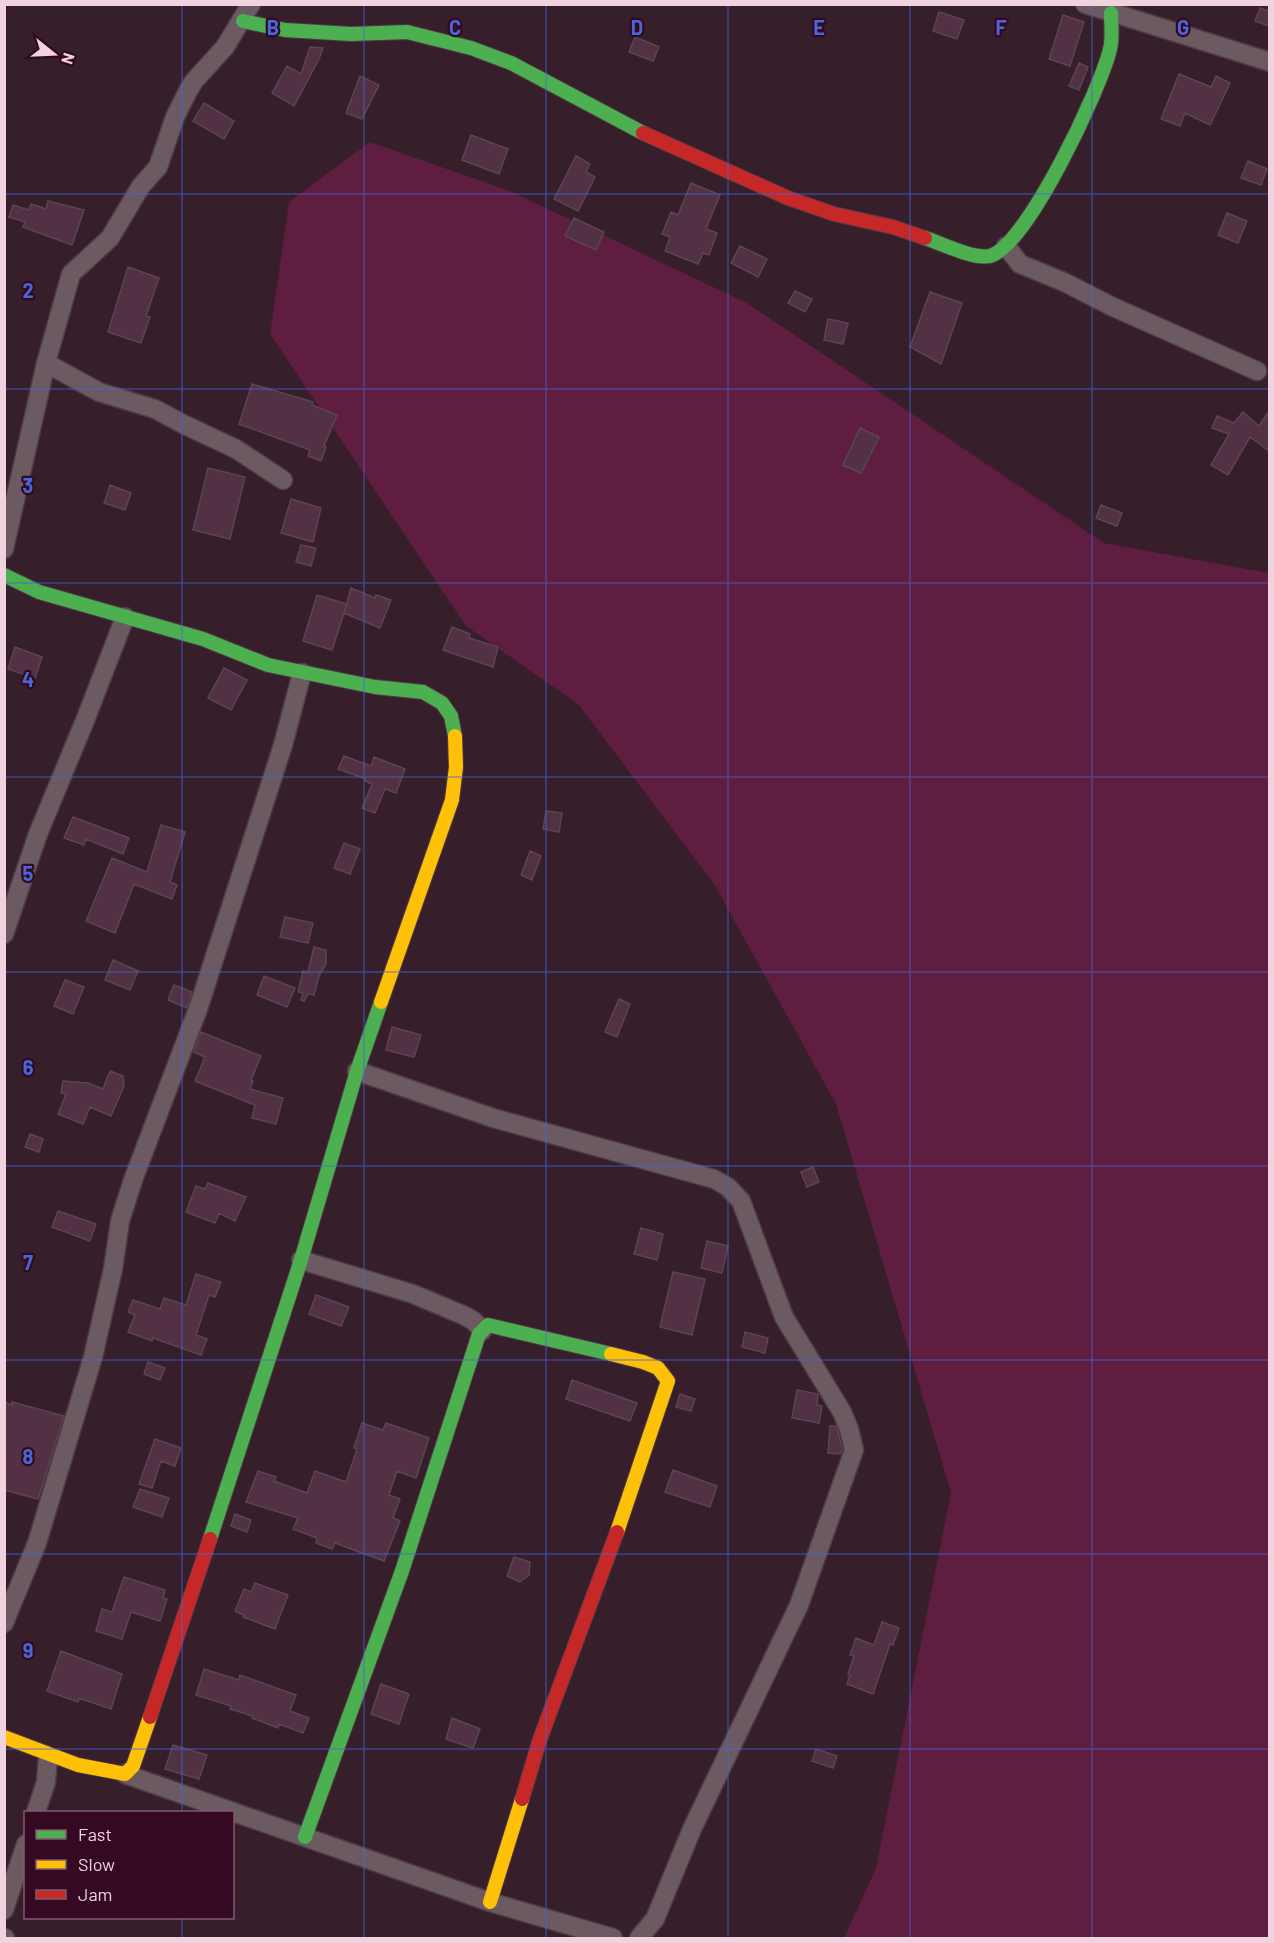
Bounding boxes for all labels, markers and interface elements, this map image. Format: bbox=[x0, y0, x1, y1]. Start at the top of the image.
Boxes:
text: B bbox=[267, 15, 279, 39]
text: C bbox=[449, 15, 461, 39]
text: D bbox=[631, 15, 643, 39]
text: E bbox=[813, 15, 825, 39]
text: F bbox=[995, 15, 1007, 39]
text: G bbox=[1177, 15, 1189, 39]
north arrow bbox=[24, 24, 84, 84]
text: N bbox=[58, 51, 79, 67]
text: 2 bbox=[22, 278, 34, 302]
text: 3 bbox=[23, 473, 33, 497]
text: 4 bbox=[22, 667, 34, 691]
text: 5 bbox=[23, 861, 34, 885]
text: 6 bbox=[23, 1055, 34, 1079]
text: 7 bbox=[23, 1250, 33, 1274]
text: 8 bbox=[23, 1444, 34, 1468]
text: 9 bbox=[23, 1638, 33, 1662]
legend bbox=[24, 1811, 234, 1919]
text: Fast bbox=[78, 1823, 112, 1845]
text: Slow bbox=[78, 1853, 115, 1875]
text: Jam bbox=[78, 1883, 112, 1905]

